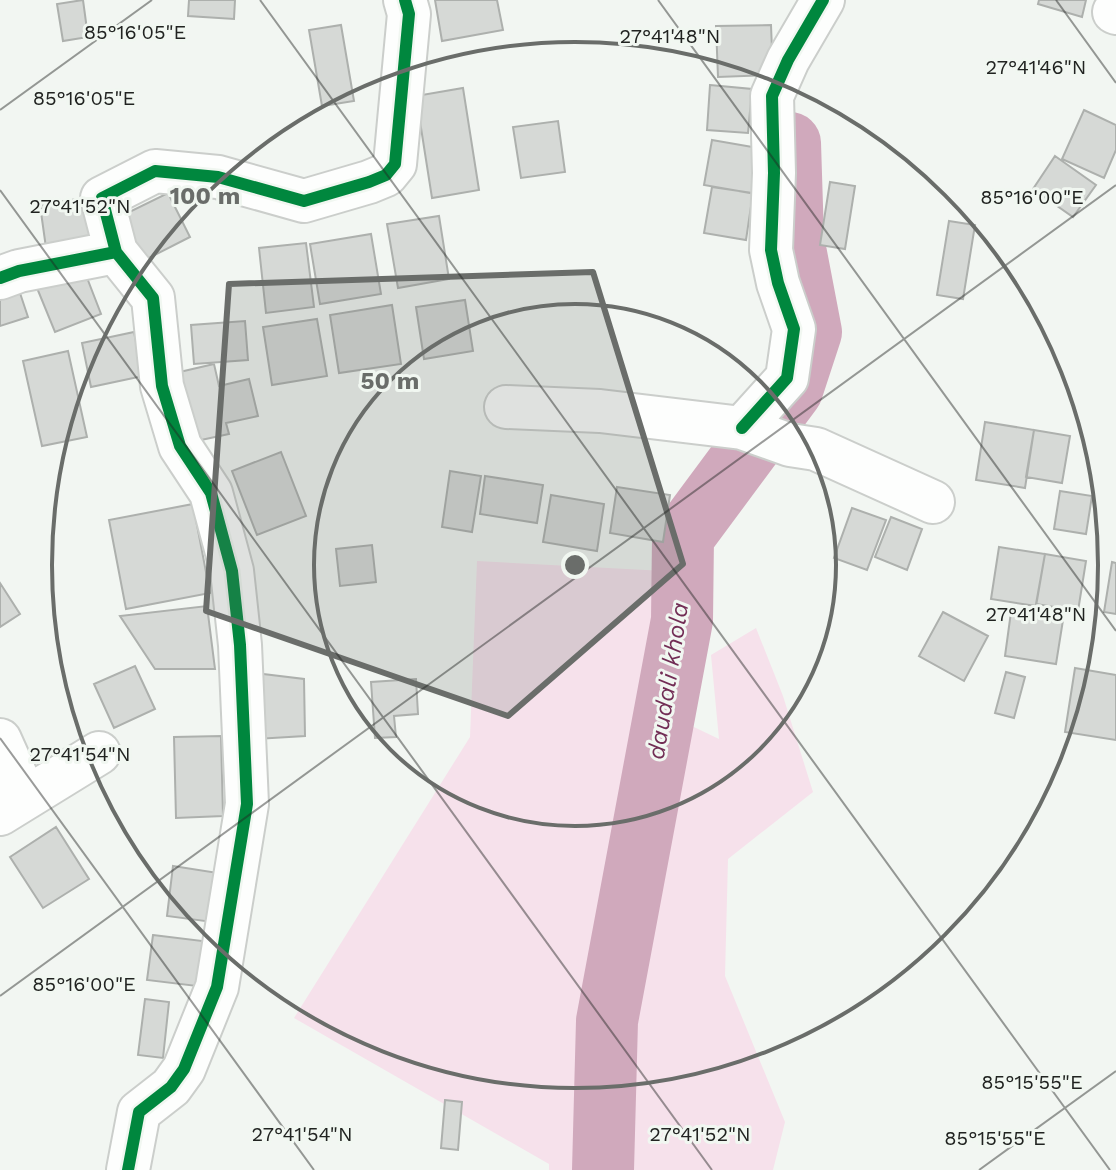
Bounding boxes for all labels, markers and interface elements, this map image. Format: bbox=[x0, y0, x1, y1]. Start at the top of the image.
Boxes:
text: 85°16'05"E bbox=[84, 20, 186, 44]
text: 27°41'48"N bbox=[619, 24, 721, 48]
text: 27°41'46"N bbox=[986, 55, 1086, 79]
text: 85°16'05"E bbox=[33, 86, 135, 110]
text: 100 m bbox=[170, 182, 240, 210]
text: 85°16'00"E bbox=[980, 185, 1084, 209]
text: 27°41'52"N bbox=[29, 194, 131, 218]
text: 50 m bbox=[361, 367, 419, 395]
centre of rings bbox=[561, 551, 589, 579]
water label: daudali khola bbox=[642, 600, 694, 761]
text: 27°41'48"N bbox=[985, 602, 1087, 626]
text: 27°41'54"N bbox=[29, 742, 131, 766]
text: 85°16'00"E bbox=[32, 972, 136, 996]
text: 85°15'55"E bbox=[981, 1070, 1083, 1094]
text: 27°41'54"N bbox=[251, 1122, 353, 1146]
text: 27°41'52"N bbox=[649, 1122, 751, 1146]
text: 85°15'55"E bbox=[944, 1126, 1046, 1150]

